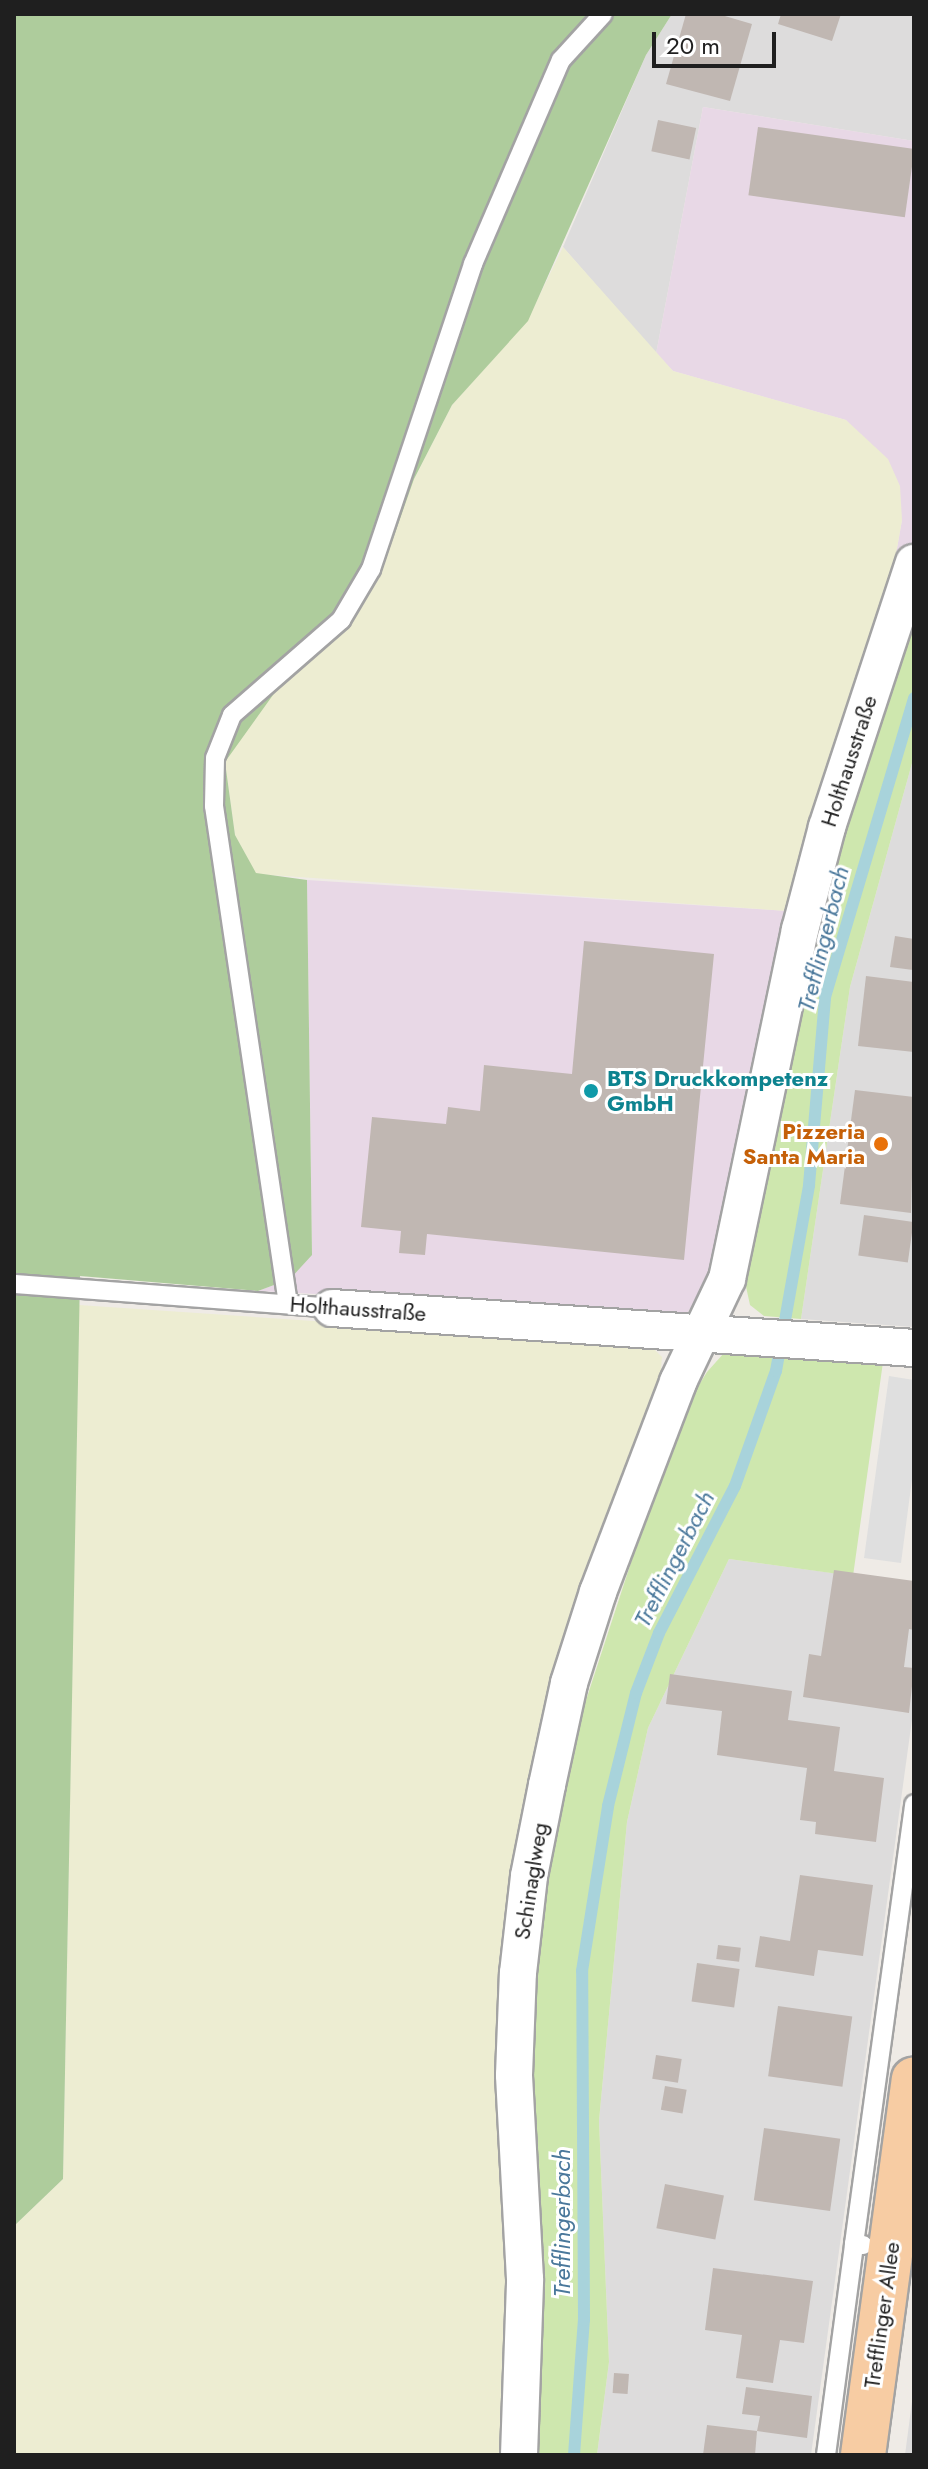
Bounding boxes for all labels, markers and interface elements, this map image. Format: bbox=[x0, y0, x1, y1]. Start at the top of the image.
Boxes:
scale bar bbox=[656, 16, 780, 66]
text: 20 m bbox=[666, 28, 720, 63]
street label: Holthausstraße bbox=[815, 692, 883, 830]
water label: Trefflingerbach bbox=[791, 863, 855, 1015]
place label: BTS Druckkompetenz GmbH bbox=[607, 1065, 828, 1116]
marker: BTS Druckkompetenz GmbH bbox=[582, 1082, 600, 1100]
place label: Pizzeria Santa Maria bbox=[743, 1118, 865, 1170]
marker: Pizzeria Santa Maria bbox=[872, 1135, 890, 1153]
street label: Holthausstraße bbox=[289, 1291, 427, 1327]
water label: Trefflingerbach bbox=[627, 1486, 721, 1632]
street label: Schinaglweg bbox=[509, 1821, 553, 1941]
water label: Trefflingerbach bbox=[548, 2149, 576, 2297]
street label: Trefflinger Allee bbox=[859, 2240, 905, 2390]

